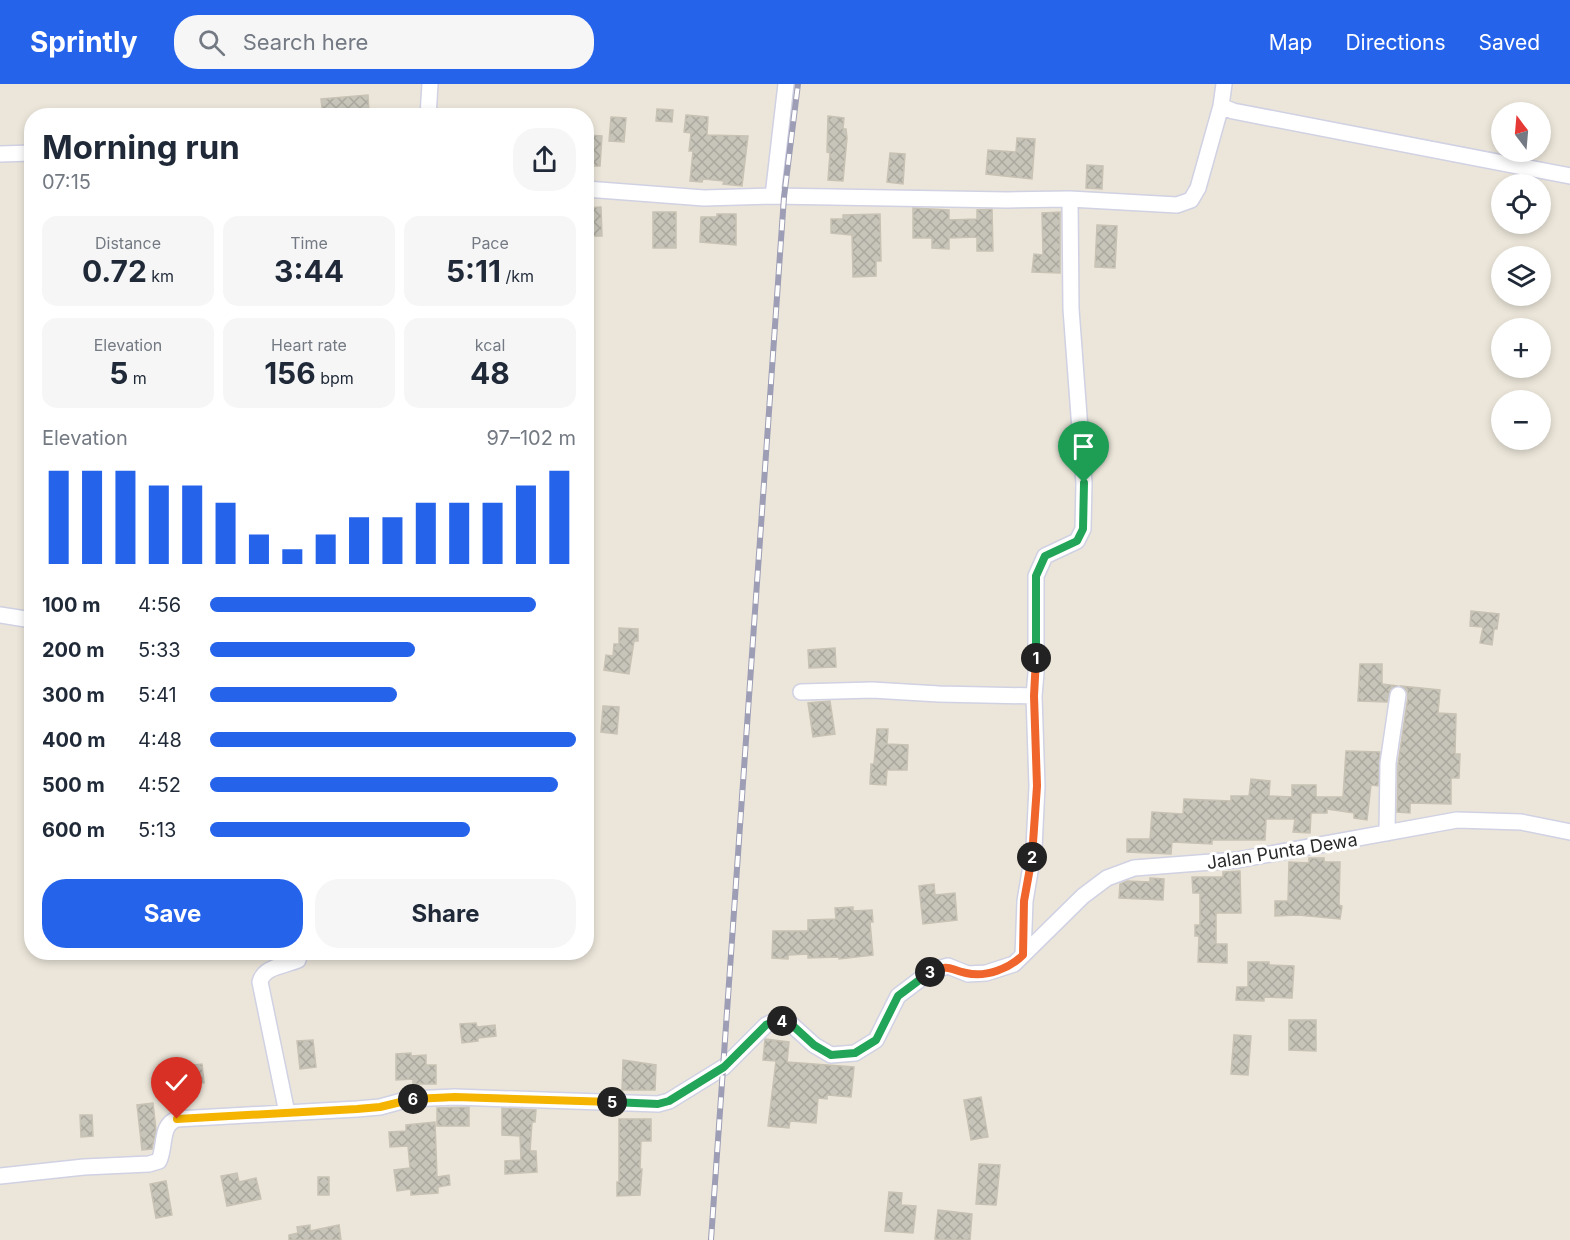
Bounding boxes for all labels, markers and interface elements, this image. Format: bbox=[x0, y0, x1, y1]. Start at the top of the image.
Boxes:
search box bbox=[174, 15, 594, 69]
text: Sprintly bbox=[30, 25, 138, 59]
icon: search bbox=[195, 26, 228, 59]
text: Search here bbox=[243, 29, 368, 55]
text: Map bbox=[1269, 30, 1312, 55]
text: Directions bbox=[1345, 30, 1446, 55]
text: Saved bbox=[1479, 30, 1540, 55]
north arrow bbox=[1491, 102, 1551, 162]
map controls bbox=[1491, 102, 1551, 450]
text: Morning run bbox=[42, 127, 240, 167]
button: share bbox=[513, 128, 576, 191]
text: 07:15 bbox=[42, 170, 91, 194]
button: locate bbox=[1491, 174, 1551, 234]
text: Distance bbox=[95, 233, 161, 253]
text: Time bbox=[290, 233, 328, 253]
text: Pace bbox=[471, 233, 509, 253]
button: layers bbox=[1491, 246, 1551, 306]
text: 0.72 bbox=[82, 253, 147, 289]
text: 3:44 bbox=[274, 253, 344, 289]
text: 5:11 bbox=[446, 253, 501, 289]
text: km bbox=[147, 266, 174, 286]
text: /km bbox=[501, 266, 534, 286]
button: + bbox=[1491, 318, 1551, 378]
text: Elevation bbox=[94, 335, 162, 355]
text: Heart rate bbox=[271, 335, 347, 355]
text: kcal bbox=[475, 335, 505, 355]
text: 5 bbox=[109, 355, 128, 391]
text: 156 bbox=[264, 355, 316, 391]
text: 48 bbox=[470, 355, 510, 391]
text: m bbox=[128, 368, 147, 388]
text: bpm bbox=[316, 368, 354, 388]
button: − bbox=[1491, 390, 1551, 450]
pin bbox=[1058, 421, 1109, 483]
text: Elevation bbox=[42, 426, 128, 450]
text: 97–102 m bbox=[487, 426, 576, 450]
icon: arrive bbox=[1067, 430, 1100, 463]
text: 100 m bbox=[42, 593, 101, 617]
text: 4:56 bbox=[138, 593, 181, 617]
text: 200 m bbox=[42, 638, 105, 662]
text: 5:33 bbox=[138, 638, 181, 662]
pin: 1 bbox=[1021, 643, 1051, 673]
text: 1 bbox=[1033, 648, 1039, 668]
text: 300 m bbox=[42, 683, 105, 707]
text: 5:41 bbox=[138, 683, 177, 707]
text: 400 m bbox=[42, 728, 106, 752]
text: 4:48 bbox=[138, 728, 182, 752]
text: 500 m bbox=[42, 773, 105, 797]
text: 4:52 bbox=[138, 773, 181, 797]
text: 600 m bbox=[42, 818, 105, 842]
text: 5:13 bbox=[138, 818, 176, 842]
street label: Jalan Punta Dewa bbox=[1205, 829, 1359, 873]
pin: 2 bbox=[1017, 842, 1047, 872]
text: 2 bbox=[1027, 847, 1037, 867]
button: Save bbox=[42, 879, 303, 948]
button: Share bbox=[315, 879, 576, 948]
pin: 3 bbox=[915, 957, 945, 987]
text: 3 bbox=[925, 962, 935, 982]
pin: 4 bbox=[767, 1006, 797, 1036]
text: 4 bbox=[777, 1011, 787, 1031]
pin bbox=[151, 1057, 202, 1119]
icon: check bbox=[160, 1066, 193, 1099]
pin: 6 bbox=[398, 1084, 428, 1114]
pin: 5 bbox=[597, 1087, 627, 1117]
text: 6 bbox=[408, 1089, 418, 1109]
text: 5 bbox=[607, 1092, 617, 1112]

